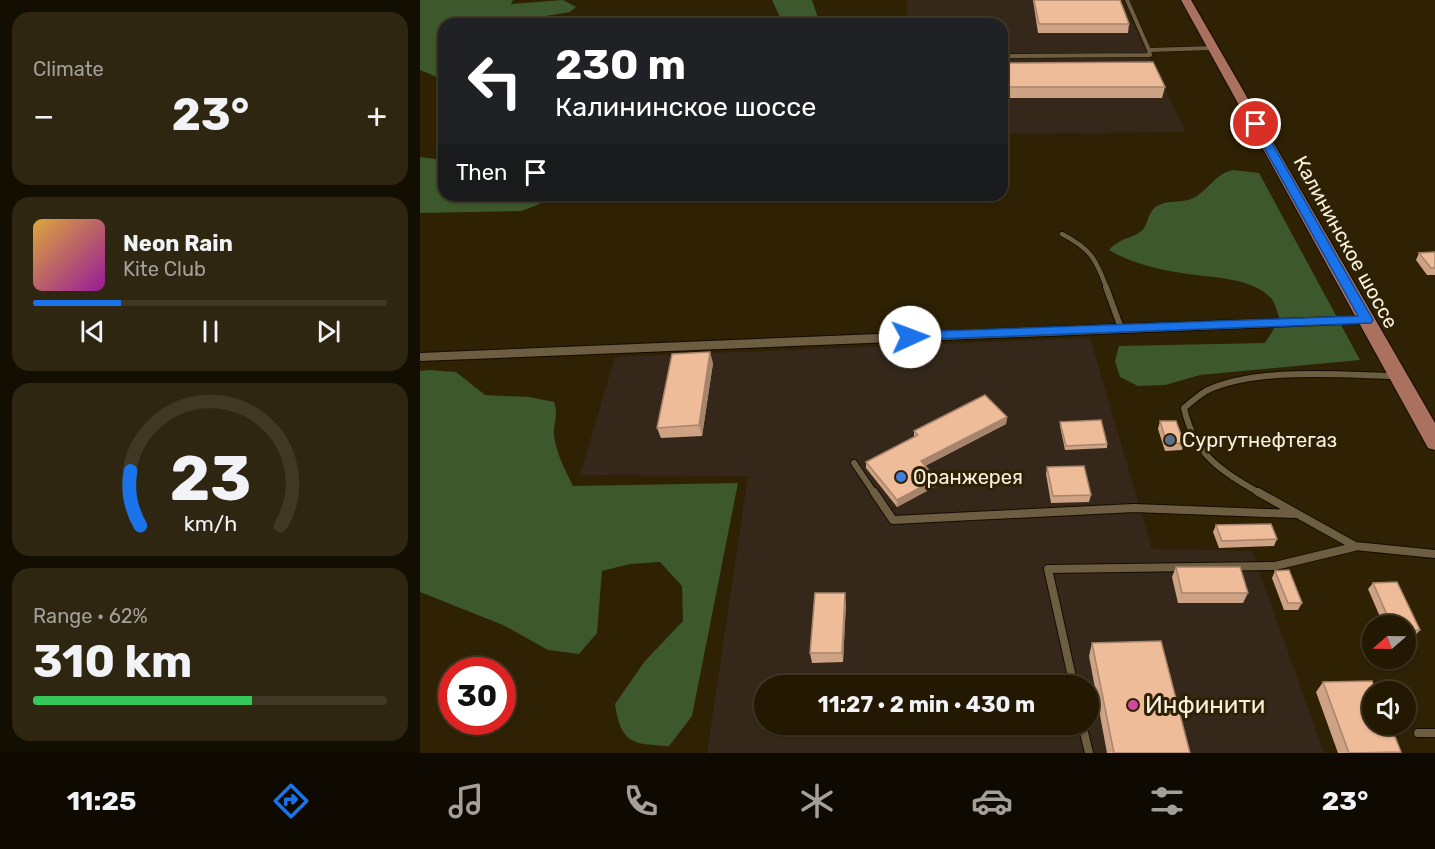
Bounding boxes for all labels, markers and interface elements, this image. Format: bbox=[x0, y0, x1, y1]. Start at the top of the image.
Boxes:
text: 230 m bbox=[555, 40, 686, 90]
icon: left bbox=[456, 42, 534, 120]
text: Climate bbox=[33, 57, 104, 81]
text: 23° bbox=[172, 88, 249, 141]
text: Калининское шоссе bbox=[555, 91, 816, 123]
text: − bbox=[33, 96, 54, 135]
text: + bbox=[366, 96, 387, 135]
pin bbox=[1230, 98, 1281, 149]
icon: arrive bbox=[1239, 107, 1272, 140]
street label: Калининское шоссе bbox=[1289, 152, 1403, 332]
icon: arrive bbox=[519, 156, 552, 189]
text: Then bbox=[456, 159, 507, 186]
text: Neon Rain bbox=[123, 230, 233, 257]
text: Kite Club bbox=[123, 257, 206, 281]
position arrow bbox=[878, 305, 942, 369]
icon: previous bbox=[76, 315, 109, 348]
icon: pause bbox=[194, 315, 227, 348]
icon: next bbox=[312, 315, 345, 348]
place label: Сургутнефтегаз bbox=[1182, 428, 1337, 452]
marker: Сургутнефтегаз bbox=[1163, 433, 1177, 447]
text: 23 bbox=[169, 442, 251, 516]
place label: Оранжерея bbox=[913, 465, 1023, 489]
marker: Оранжерея bbox=[894, 470, 908, 484]
text: km/h bbox=[183, 512, 237, 537]
text: Range · 62% bbox=[33, 604, 148, 628]
north arrow bbox=[1362, 615, 1416, 669]
map controls bbox=[1362, 615, 1416, 735]
text: 310 km bbox=[33, 635, 192, 688]
speed limit sign: 30 bbox=[438, 657, 516, 735]
button: sound bbox=[1362, 681, 1416, 735]
text: 11:27 · 2 min · 430 m bbox=[818, 691, 1035, 718]
place label: Инфинити bbox=[1145, 691, 1265, 719]
marker: Инфинити bbox=[1126, 698, 1140, 712]
icon: directions bbox=[270, 780, 312, 822]
icon: music bbox=[445, 780, 487, 822]
icon: phone bbox=[620, 780, 662, 822]
icon: climate bbox=[796, 780, 838, 822]
icon: car bbox=[971, 780, 1013, 822]
icon: filters bbox=[1146, 780, 1188, 822]
text: 11:25 bbox=[67, 785, 136, 817]
text: 23° bbox=[1322, 785, 1368, 817]

